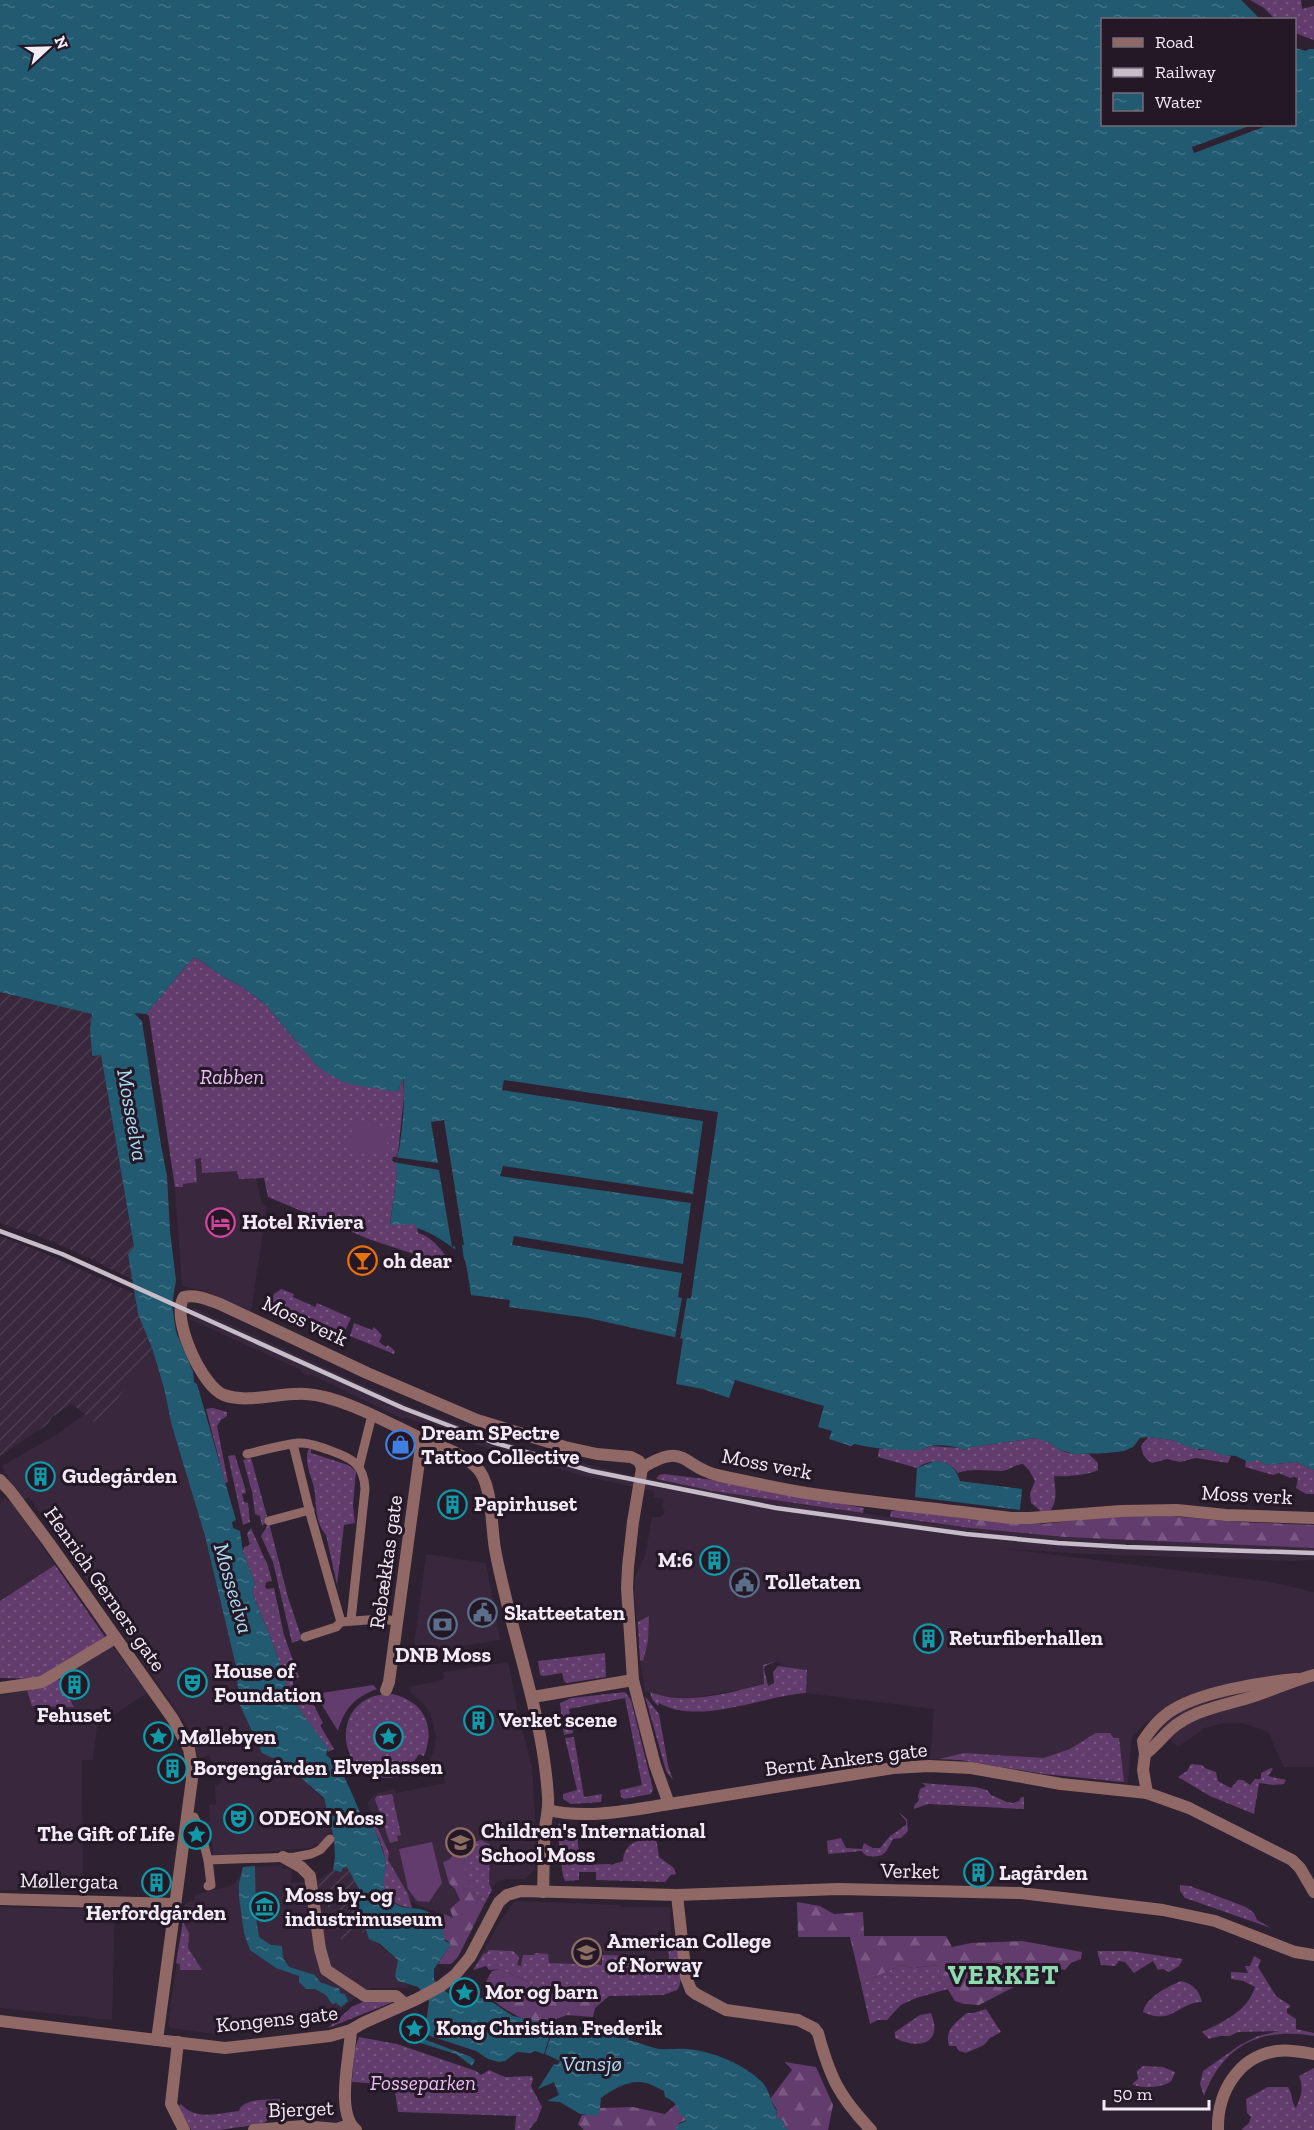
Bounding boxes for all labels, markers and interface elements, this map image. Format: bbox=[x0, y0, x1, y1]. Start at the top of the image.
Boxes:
north arrow bbox=[18, 18, 78, 78]
legend bbox=[1101, 18, 1296, 126]
text: Road bbox=[1155, 31, 1194, 53]
text: N bbox=[50, 33, 73, 52]
text: Railway bbox=[1155, 61, 1217, 83]
text: Water bbox=[1155, 91, 1202, 113]
park label: Rabben bbox=[200, 1064, 264, 1089]
water label: Mosseelva bbox=[111, 1067, 154, 1163]
hotel icon: Hotel Riviera bbox=[205, 1206, 237, 1238]
place label: Hotel Riviera bbox=[242, 1209, 364, 1234]
bar icon: oh dear bbox=[346, 1245, 378, 1277]
place label: oh dear bbox=[383, 1248, 452, 1273]
street label: Moss verk bbox=[259, 1290, 352, 1351]
place label: Dream SPectre Tattoo Collective bbox=[421, 1420, 579, 1469]
shop icon: Dream SPectre Tattoo Collective bbox=[384, 1429, 416, 1461]
street label: Moss verk bbox=[720, 1443, 814, 1485]
building icon: Gudegården bbox=[25, 1460, 57, 1492]
place label: Gudegården bbox=[62, 1463, 178, 1488]
street label: Moss verk bbox=[1201, 1480, 1293, 1509]
building icon: Papirhuset bbox=[437, 1488, 469, 1520]
place label: Papirhuset bbox=[474, 1491, 578, 1516]
street label: Rebækkas gate bbox=[364, 1493, 407, 1631]
street label: Henrich Gerners gate bbox=[39, 1502, 172, 1676]
water label: Mosseelva bbox=[208, 1540, 259, 1637]
building icon: M:6 bbox=[698, 1544, 730, 1576]
place label: M:6 bbox=[658, 1547, 693, 1572]
public building icon: Tolletaten bbox=[728, 1566, 760, 1598]
place label: Tolletaten bbox=[765, 1569, 861, 1594]
public building icon: Skatteetaten bbox=[467, 1597, 499, 1629]
place label: Skatteetaten bbox=[504, 1600, 625, 1625]
bank icon: DNB Moss bbox=[427, 1608, 459, 1640]
building icon: Returfiberhallen bbox=[912, 1622, 944, 1654]
place label: Returfiberhallen bbox=[949, 1625, 1104, 1650]
place label: DNB Moss bbox=[395, 1642, 491, 1667]
place label: House of Foundation bbox=[214, 1658, 323, 1707]
theatre icon: House of Foundation bbox=[177, 1667, 209, 1699]
building icon: Fehuset bbox=[58, 1668, 90, 1700]
place label: Fehuset bbox=[37, 1702, 112, 1727]
building icon: Verket scene bbox=[462, 1704, 494, 1736]
place label: Verket scene bbox=[499, 1707, 617, 1732]
place icon: Elveplassen bbox=[372, 1720, 404, 1752]
place icon: Møllebyen bbox=[143, 1721, 175, 1753]
place label: Møllebyen bbox=[180, 1724, 277, 1749]
street label: Bernt Ankers gate bbox=[763, 1736, 929, 1781]
building icon: Borgengården bbox=[156, 1752, 188, 1784]
place label: Elveplassen bbox=[333, 1754, 443, 1779]
place label: Borgengården bbox=[193, 1755, 328, 1780]
theatre icon: ODEON Moss bbox=[222, 1802, 254, 1834]
place label: ODEON Moss bbox=[259, 1805, 384, 1830]
place icon: The Gift of Life bbox=[180, 1818, 212, 1850]
place label: Children's International School Moss bbox=[481, 1818, 706, 1867]
place label: The Gift of Life bbox=[37, 1821, 175, 1846]
school or university icon: Children's International School Moss bbox=[444, 1827, 476, 1859]
street label: Verket bbox=[879, 1857, 940, 1884]
building icon: Lagården bbox=[962, 1857, 994, 1889]
place label: Lagården bbox=[999, 1860, 1088, 1885]
building icon: Herfordgården bbox=[140, 1866, 172, 1898]
street label: Møllergata bbox=[20, 1867, 118, 1894]
place label: Moss by- og industrimuseum bbox=[285, 1882, 443, 1931]
museum icon: Moss by- og industrimuseum bbox=[248, 1891, 280, 1923]
place label: Herfordgården bbox=[86, 1900, 227, 1925]
place label: American College of Norway bbox=[607, 1928, 771, 1977]
school or university icon: American College of Norway bbox=[570, 1937, 602, 1969]
district label: VERKET bbox=[948, 1959, 1060, 1991]
place icon: Mor og barn bbox=[448, 1976, 480, 2008]
place label: Mor og barn bbox=[485, 1979, 599, 2004]
street label: Kongens gate bbox=[215, 2000, 339, 2037]
place icon: Kong Christian Frederik bbox=[399, 2012, 431, 2044]
place label: Kong Christian Frederik bbox=[436, 2015, 663, 2040]
water label: Vansjø bbox=[562, 2050, 622, 2077]
park label: Fosseparken bbox=[370, 2070, 476, 2095]
scale bar bbox=[1104, 2073, 1209, 2111]
text: 50 m bbox=[1113, 2083, 1153, 2105]
street label: Bjerget bbox=[268, 2095, 335, 2123]

